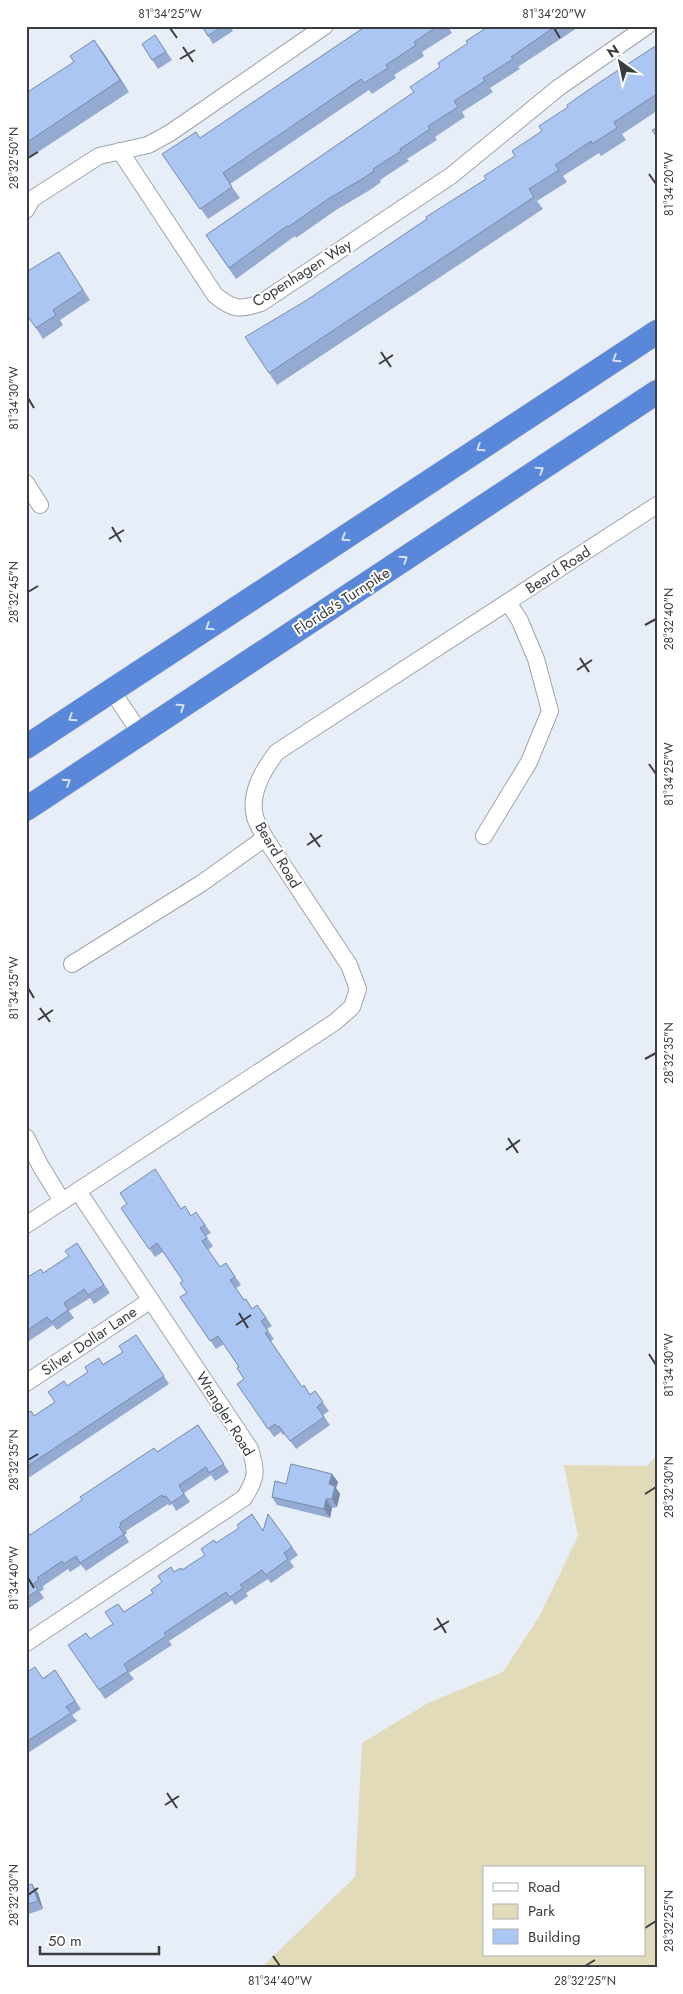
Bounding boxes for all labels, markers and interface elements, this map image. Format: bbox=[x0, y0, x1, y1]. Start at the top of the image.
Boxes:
text: 81°34'25"W bbox=[138, 5, 202, 23]
text: 81°34'20"W bbox=[522, 5, 586, 23]
north arrow bbox=[596, 38, 646, 88]
text: N bbox=[603, 40, 623, 63]
text: 28°32'50"N bbox=[5, 127, 23, 189]
text: 81°34'20"W bbox=[660, 152, 678, 216]
street label: Copenhagen Way bbox=[248, 233, 356, 312]
one-way arrow bbox=[612, 353, 622, 362]
text: 81°34'30"W bbox=[5, 366, 23, 430]
one-way arrow bbox=[477, 442, 486, 451]
one-way arrow bbox=[535, 466, 544, 476]
one-way arrow bbox=[341, 532, 350, 541]
street label: Beard Road bbox=[521, 541, 595, 599]
one-way arrow bbox=[399, 556, 408, 565]
text: 28°32'45"N bbox=[5, 561, 23, 623]
street label: Florida's Turnpike bbox=[290, 562, 394, 640]
text: 28°32'40"N bbox=[660, 588, 678, 650]
one-way arrow bbox=[205, 621, 215, 630]
one-way arrow bbox=[176, 704, 185, 713]
one-way arrow bbox=[68, 711, 77, 721]
text: 81°34'25"W bbox=[660, 742, 678, 806]
one-way arrow bbox=[61, 779, 71, 788]
street label: Beard Road bbox=[250, 818, 306, 892]
text: 81°34'35"W bbox=[5, 956, 23, 1020]
text: 28°32'35"N bbox=[660, 1022, 678, 1084]
street label: Silver Dollar Lane bbox=[37, 1301, 141, 1381]
text: 81°34'30"W bbox=[660, 1333, 678, 1397]
street label: Wrangler Road bbox=[190, 1368, 260, 1460]
text: 28°32'35"N bbox=[5, 1429, 23, 1491]
text: 28°32'30"N bbox=[660, 1456, 678, 1518]
text: 81°34'40"W bbox=[5, 1546, 23, 1610]
text: 28°32'30"N bbox=[5, 1864, 23, 1926]
legend bbox=[483, 1866, 646, 1956]
text: Road bbox=[528, 1876, 560, 1898]
text: 28°32'25"N bbox=[660, 1890, 678, 1952]
text: Park bbox=[528, 1900, 555, 1922]
scale bar bbox=[40, 1924, 159, 1956]
text: Building bbox=[528, 1926, 580, 1948]
text: 50 m bbox=[48, 1930, 82, 1952]
text: 81°34'40"W bbox=[248, 1972, 312, 1990]
text: 28°32'25"N bbox=[554, 1972, 616, 1990]

